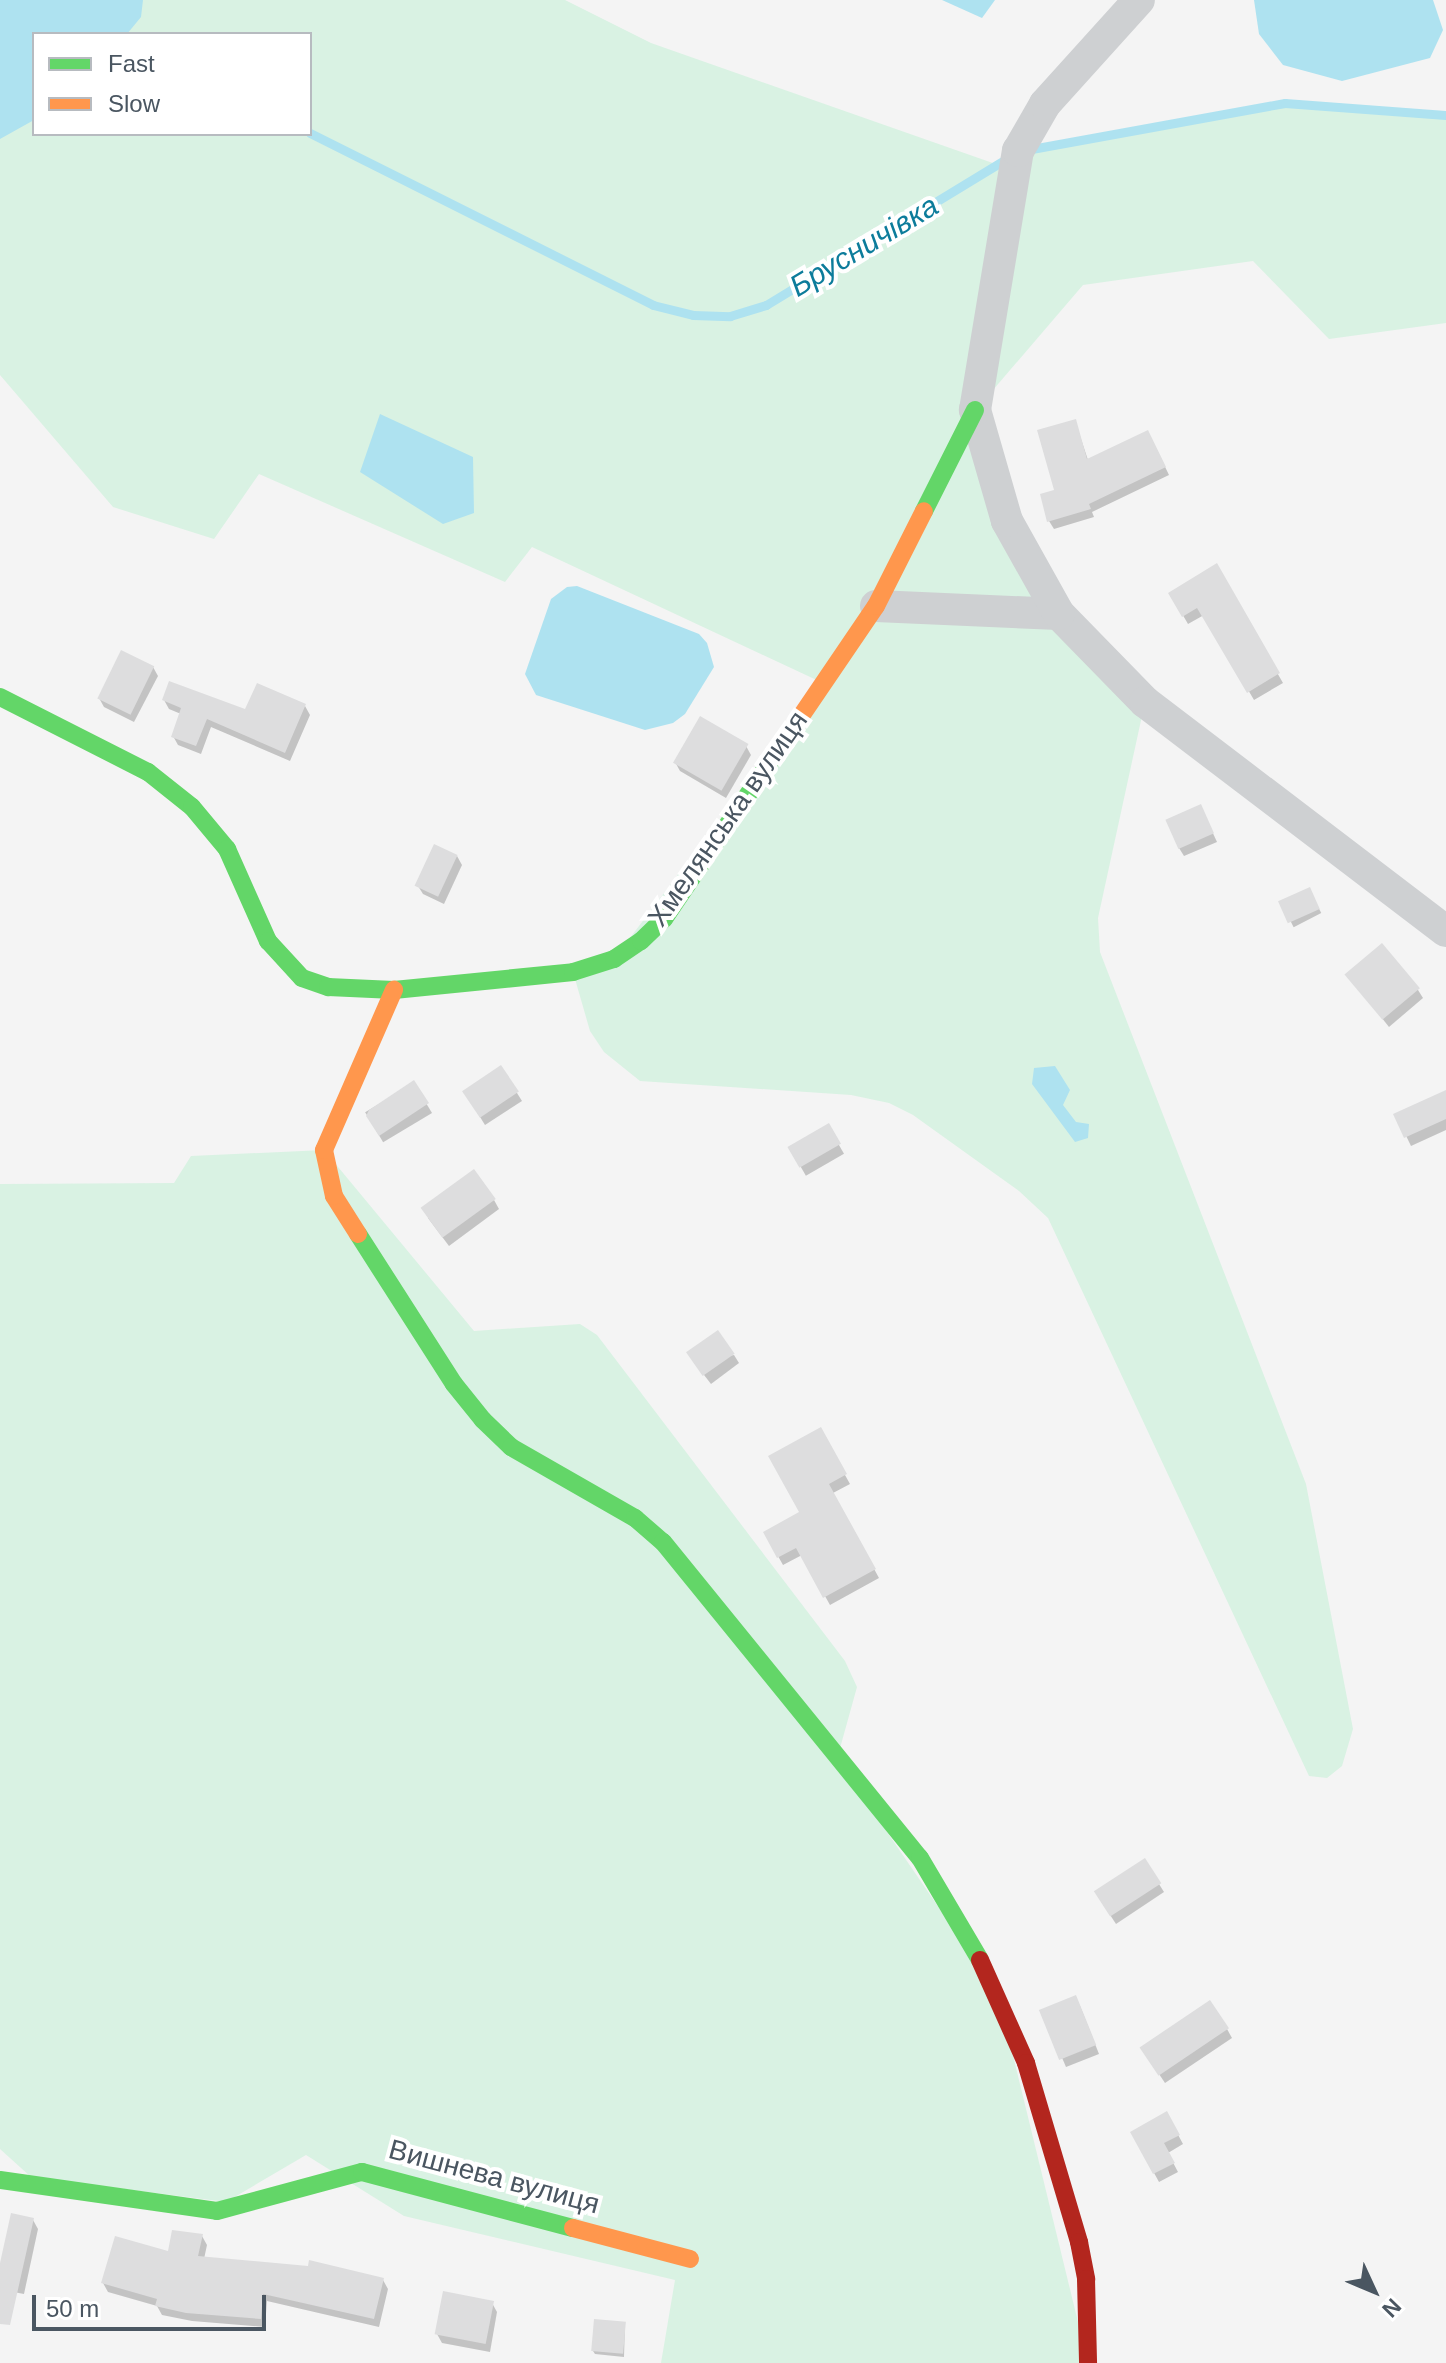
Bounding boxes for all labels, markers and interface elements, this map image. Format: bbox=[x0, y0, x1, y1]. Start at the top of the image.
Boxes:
legend bbox=[32, 32, 312, 136]
text: Fast bbox=[108, 50, 155, 77]
text: Slow bbox=[108, 90, 160, 117]
water label: Брусничівка bbox=[783, 188, 945, 304]
street label: Хмелянська вулиця bbox=[641, 705, 815, 933]
street label: Вишнева вулиця bbox=[385, 2133, 603, 2221]
north arrow bbox=[1334, 2251, 1414, 2331]
scale bar bbox=[36, 2279, 270, 2329]
text: N bbox=[1377, 2294, 1406, 2322]
text: 50 m bbox=[46, 2295, 99, 2322]

